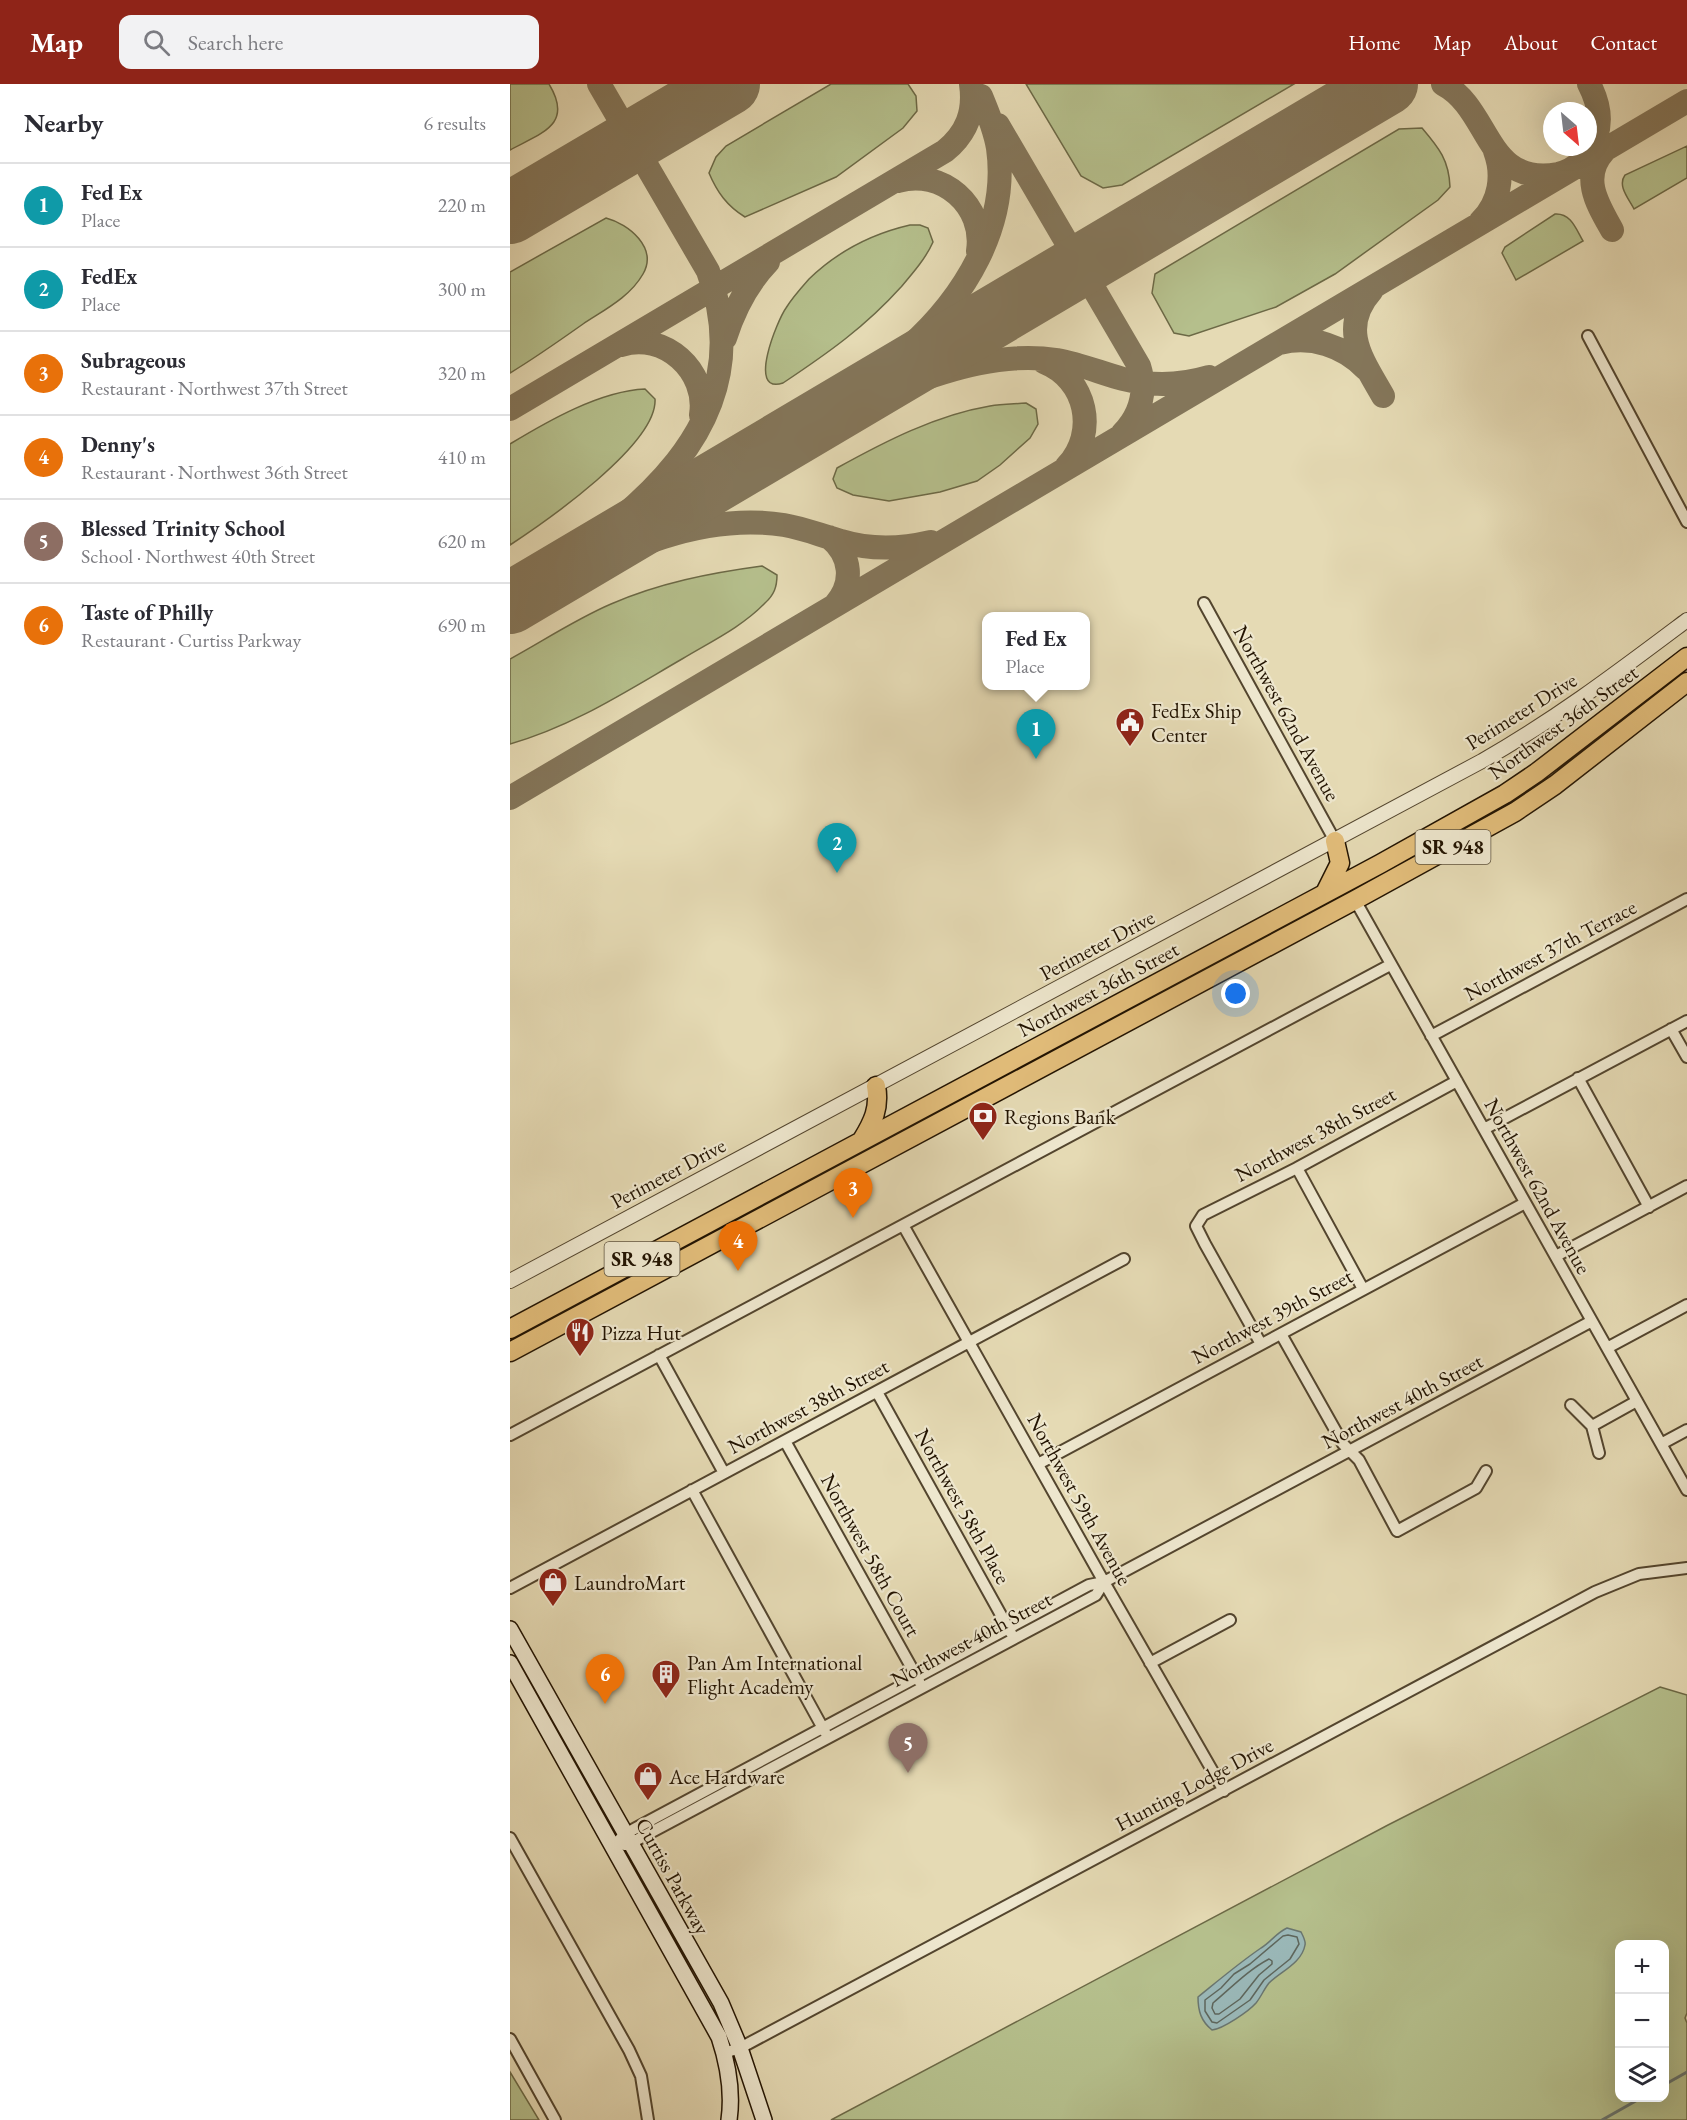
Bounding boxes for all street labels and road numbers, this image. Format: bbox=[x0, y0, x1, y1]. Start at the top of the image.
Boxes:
street label: Northwest 62nd Avenue bbox=[1227, 620, 1347, 806]
street label: Northwest 36th Street bbox=[1483, 658, 1643, 785]
street label: Perimeter Drive bbox=[1460, 666, 1582, 756]
road number: SR 948 bbox=[1416, 830, 1490, 864]
street label: Northwest 37th Terrace bbox=[1459, 893, 1641, 1007]
street label: Perimeter Drive bbox=[1035, 903, 1159, 987]
street label: Northwest 36th Street bbox=[1013, 935, 1183, 1043]
street label: Northwest 38th Street bbox=[1230, 1080, 1400, 1188]
street label: Northwest 62nd Avenue bbox=[1478, 1093, 1598, 1279]
street label: Perimeter Drive bbox=[606, 1131, 730, 1215]
road number: SR 948 bbox=[604, 1242, 680, 1276]
street label: Northwest 39th Street bbox=[1187, 1262, 1357, 1370]
street label: Northwest 40th Street bbox=[1317, 1347, 1487, 1455]
street label: Northwest 38th Street bbox=[723, 1352, 893, 1460]
street label: Northwest 59th Avenue bbox=[1022, 1408, 1138, 1590]
street label: Northwest 58th Place bbox=[909, 1424, 1017, 1588]
street label: Northwest 58th Court bbox=[815, 1469, 927, 1642]
street label: Northwest 40th Street bbox=[886, 1585, 1056, 1693]
street label: Hunting Lodge Drive bbox=[1110, 1731, 1278, 1837]
street label: Curtiss Parkway bbox=[630, 1813, 717, 1940]

